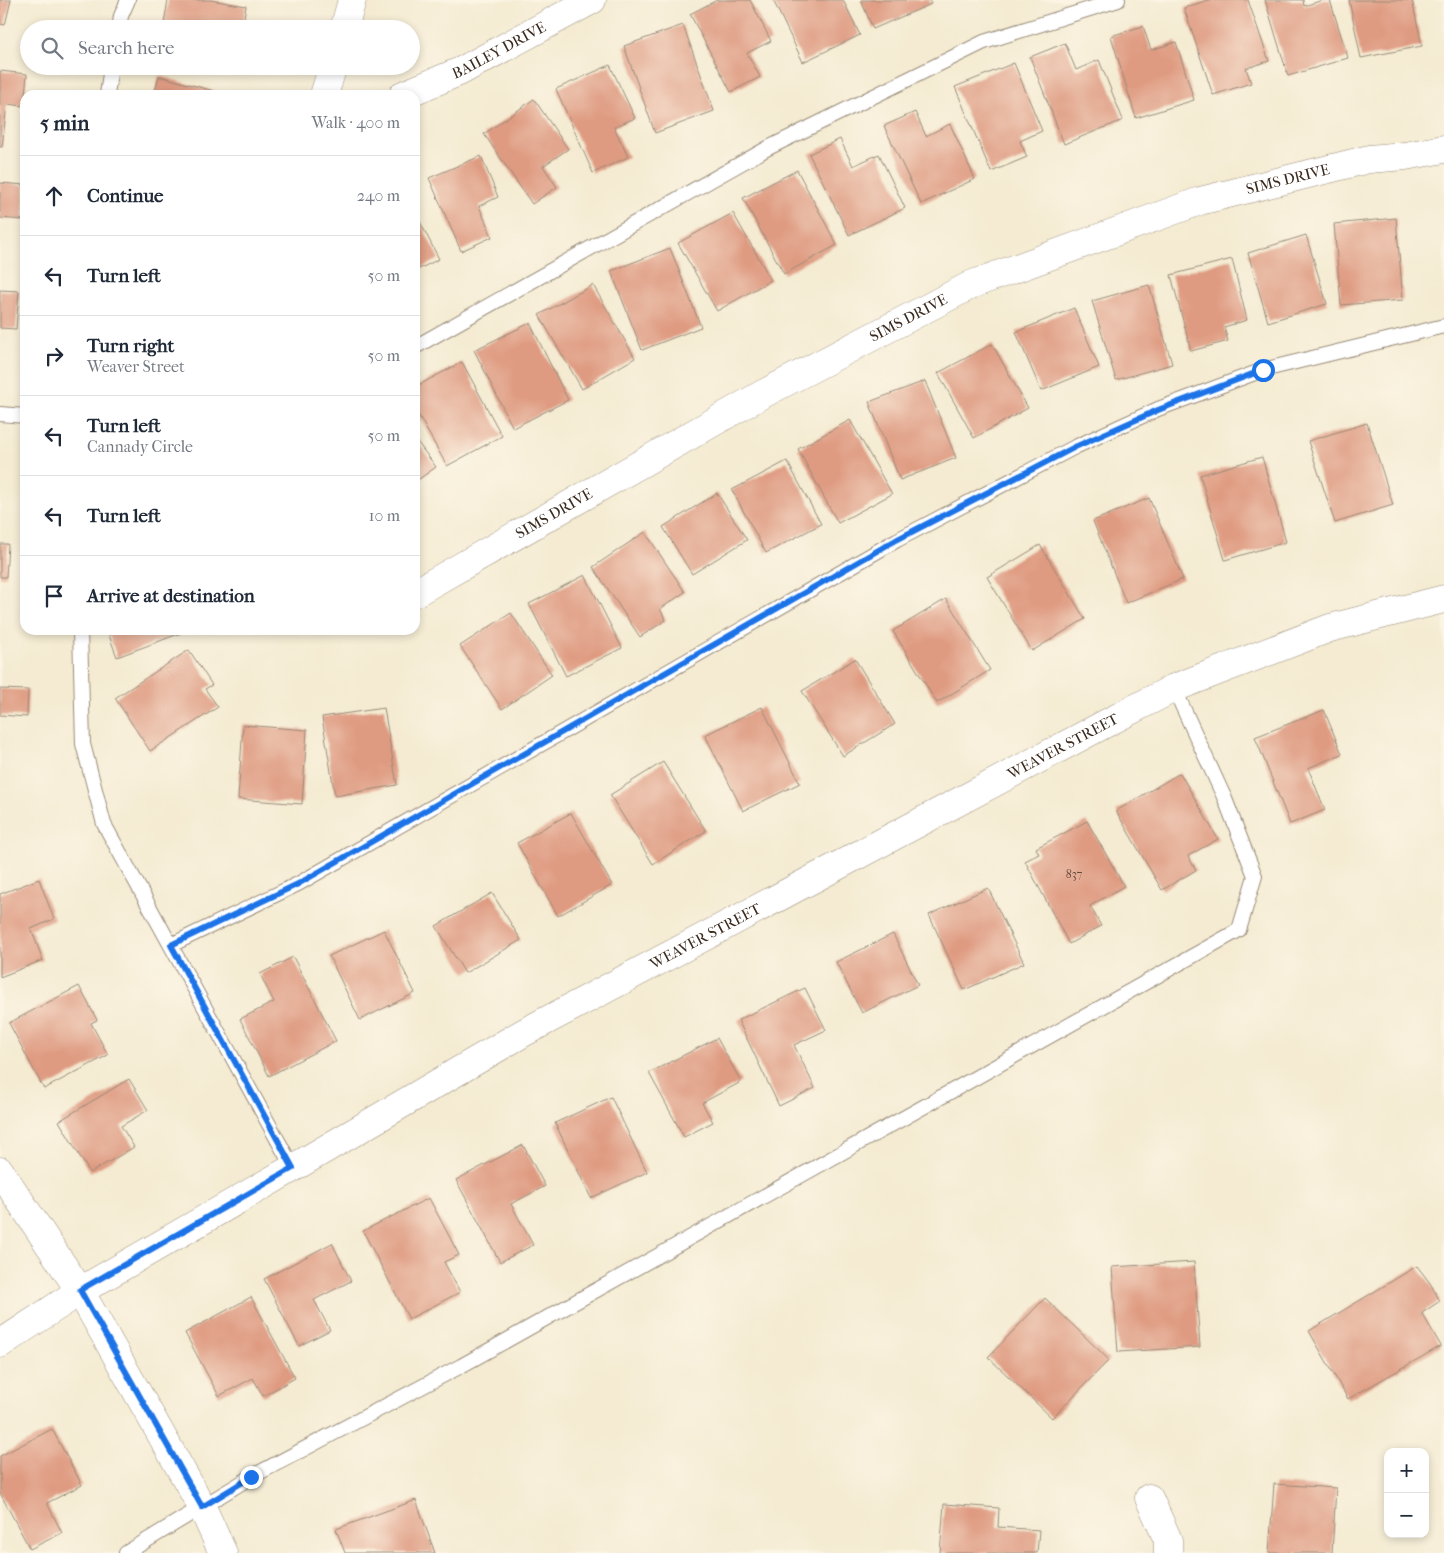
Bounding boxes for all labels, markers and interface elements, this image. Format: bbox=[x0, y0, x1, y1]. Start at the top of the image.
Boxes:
street label: BAILEY DRIVE bbox=[449, 18, 549, 83]
search box bbox=[20, 20, 420, 75]
icon: search bbox=[38, 34, 66, 62]
text: Search here bbox=[78, 37, 174, 59]
text: 5 min bbox=[40, 111, 89, 135]
text: Walk · 400 m bbox=[311, 113, 400, 132]
street label: SIMS DRIVE bbox=[1244, 160, 1331, 198]
icon: ahead bbox=[40, 182, 68, 210]
text: Continue bbox=[87, 185, 163, 207]
text: 240 m bbox=[357, 186, 400, 205]
icon: left bbox=[40, 262, 68, 290]
text: Turn left bbox=[87, 265, 161, 287]
text: 50 m bbox=[368, 266, 400, 285]
street label: SIMS DRIVE bbox=[866, 290, 950, 346]
text: Turn right bbox=[87, 335, 174, 357]
icon: right bbox=[40, 342, 68, 370]
text: 50 m bbox=[368, 346, 400, 365]
text: Weaver Street bbox=[87, 357, 185, 376]
route start bbox=[1252, 359, 1275, 382]
text: Turn left bbox=[87, 415, 161, 437]
icon: left bbox=[40, 422, 68, 450]
text: 50 m bbox=[368, 426, 400, 445]
text: Cannady Circle bbox=[87, 437, 193, 456]
street label: SIMS DRIVE bbox=[512, 485, 595, 543]
icon: left bbox=[40, 502, 68, 530]
text: Turn left bbox=[87, 505, 161, 527]
text: 10 m bbox=[369, 506, 400, 525]
icon: arrive bbox=[40, 582, 68, 610]
text: Arrive at destination bbox=[87, 585, 255, 607]
street label: WEAVER STREET bbox=[1004, 709, 1122, 783]
house number: 837 bbox=[1066, 867, 1083, 881]
street label: WEAVER STREET bbox=[646, 899, 765, 973]
map controls bbox=[1384, 1448, 1429, 1538]
button: + bbox=[1384, 1448, 1429, 1493]
route end bbox=[240, 1466, 263, 1489]
button: − bbox=[1384, 1493, 1429, 1538]

